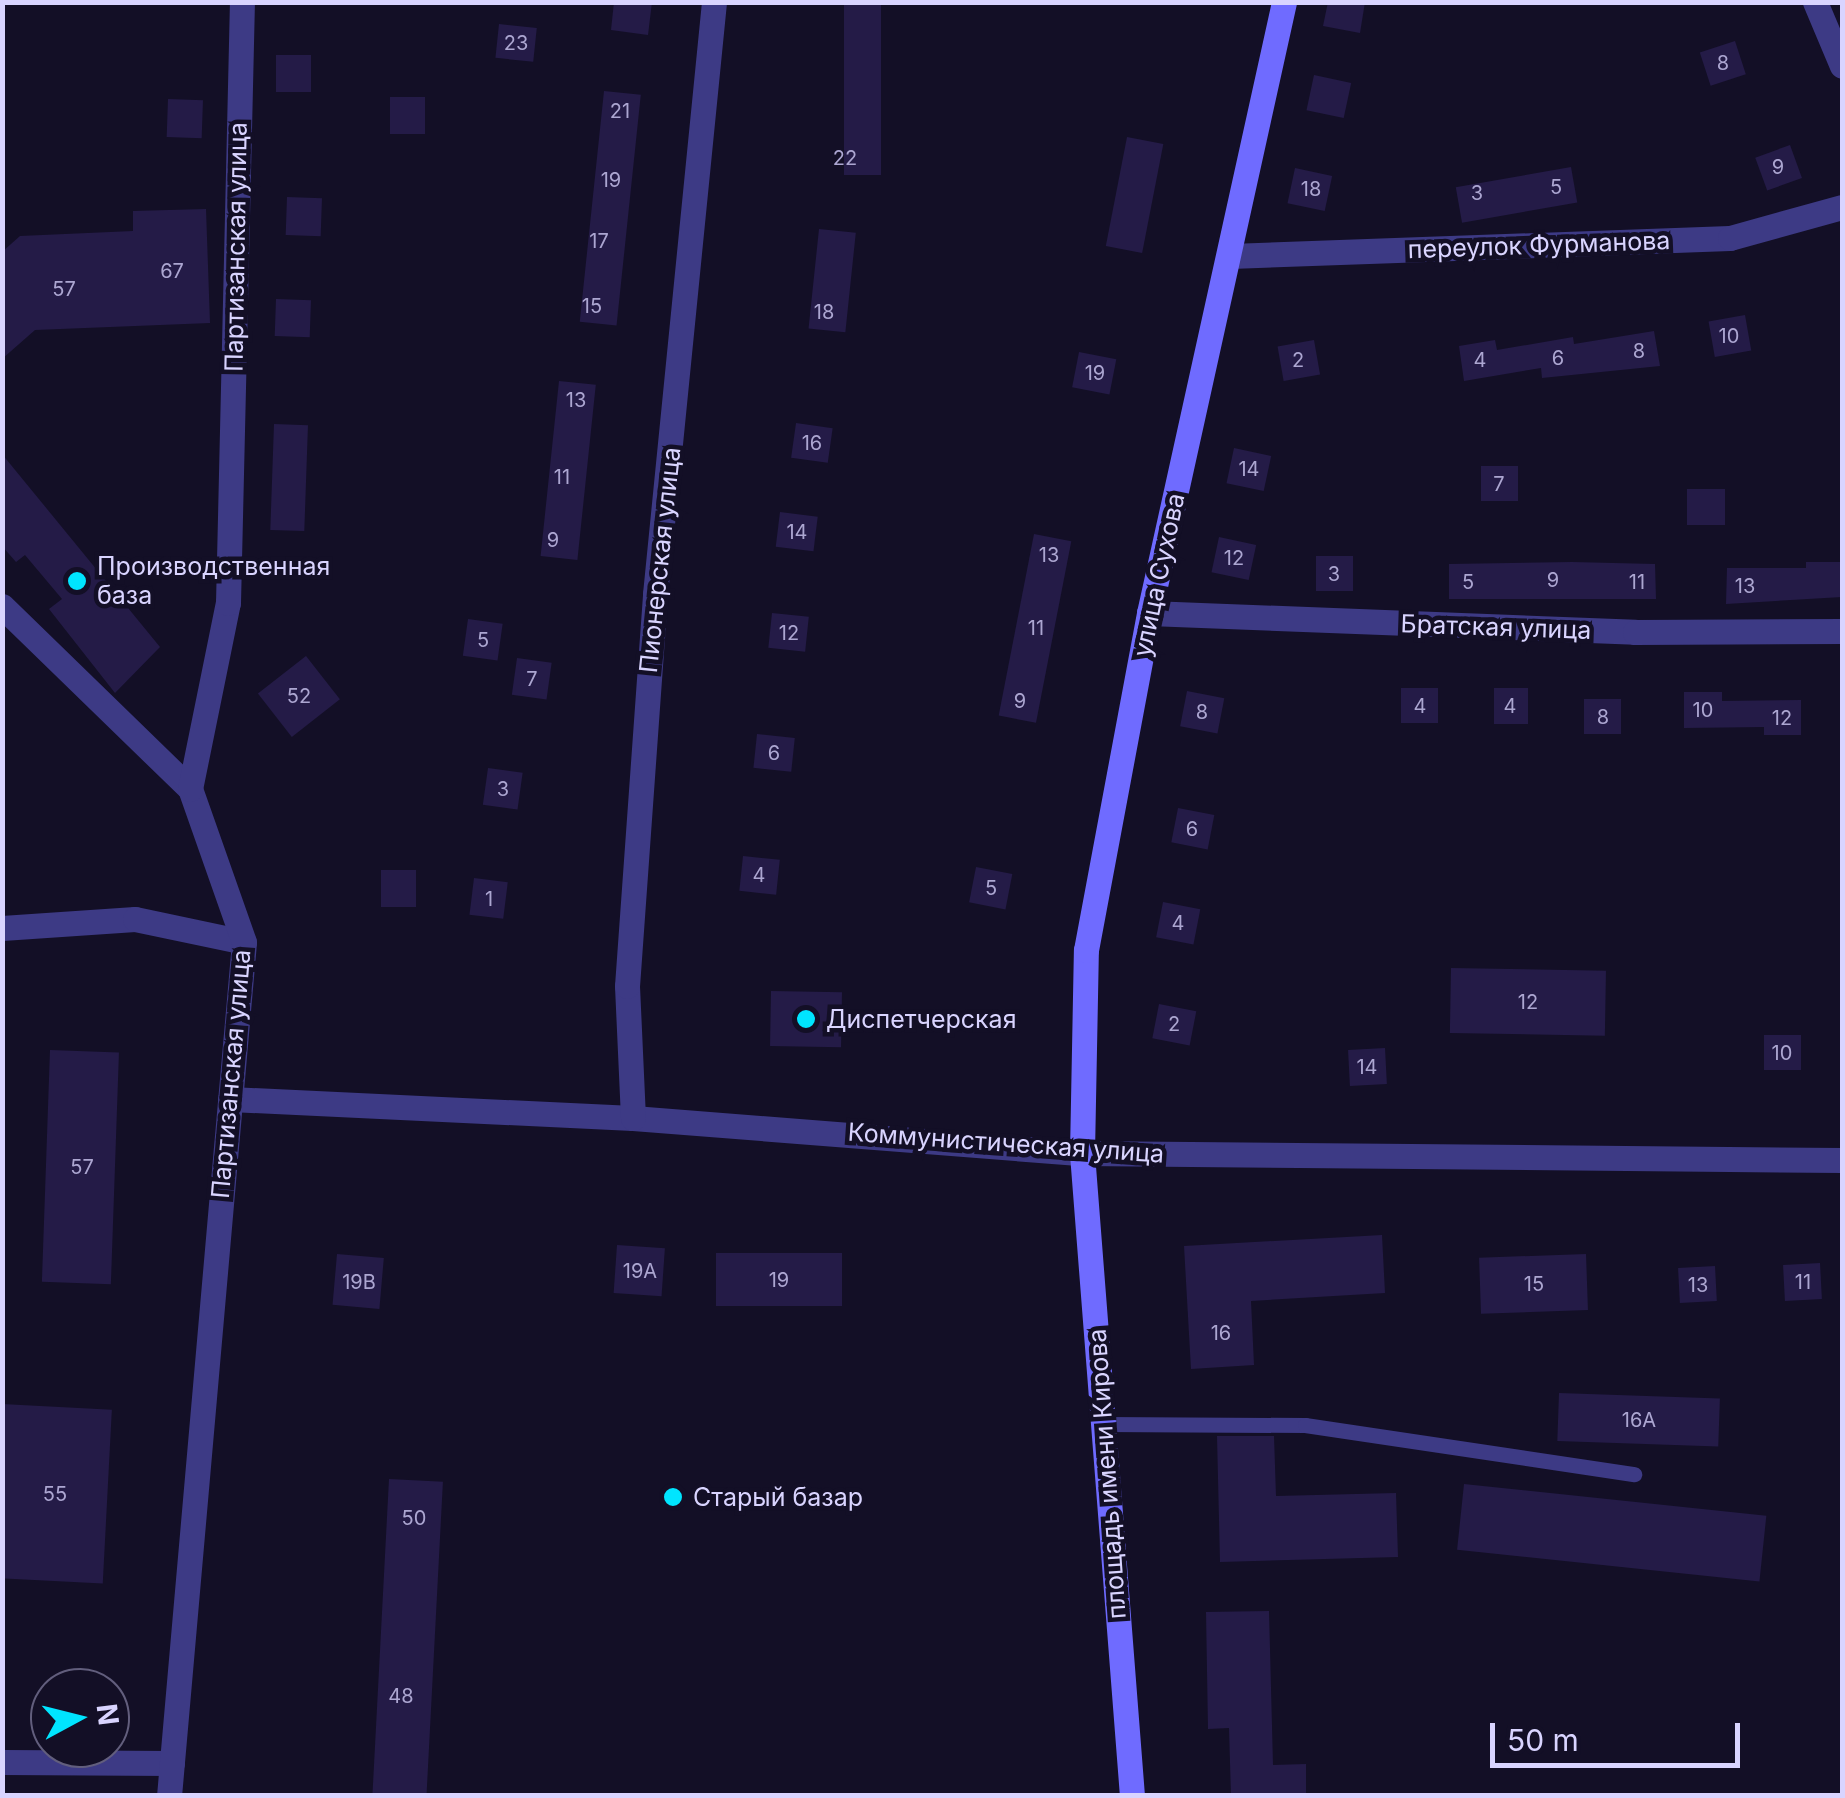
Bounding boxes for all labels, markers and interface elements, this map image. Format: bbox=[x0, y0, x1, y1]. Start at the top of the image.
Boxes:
house number: 23 bbox=[504, 31, 528, 55]
house number: 8 bbox=[1717, 51, 1729, 75]
house number: 21 bbox=[610, 99, 630, 123]
street label: Партизанская улица bbox=[219, 122, 253, 372]
house number: 22 bbox=[833, 146, 857, 170]
house number: 9 bbox=[1772, 155, 1784, 179]
house number: 19 bbox=[601, 168, 621, 192]
house number: 5 bbox=[1550, 175, 1562, 199]
house number: 18 bbox=[1301, 177, 1321, 201]
house number: 3 bbox=[1471, 181, 1483, 205]
street label: переулок Фурманова bbox=[1407, 225, 1671, 265]
house number: 17 bbox=[589, 229, 609, 253]
house number: 67 bbox=[160, 259, 184, 283]
house number: 57 bbox=[52, 277, 76, 301]
house number: 15 bbox=[582, 294, 602, 318]
house number: 18 bbox=[814, 300, 834, 324]
house number: 10 bbox=[1719, 324, 1739, 348]
house number: 8 bbox=[1633, 339, 1645, 363]
house number: 6 bbox=[1552, 346, 1564, 370]
house number: 2 bbox=[1292, 348, 1304, 372]
house number: 4 bbox=[1474, 348, 1486, 372]
house number: 19 bbox=[1085, 361, 1105, 385]
house number: 13 bbox=[566, 388, 586, 412]
house number: 16 bbox=[802, 431, 822, 455]
street label: Пионерская улица bbox=[633, 446, 687, 674]
house number: 14 bbox=[1238, 457, 1260, 481]
house number: 11 bbox=[554, 465, 570, 489]
house number: 7 bbox=[1493, 472, 1505, 496]
street label: улица Сухова bbox=[1127, 490, 1191, 660]
house number: 14 bbox=[786, 520, 808, 544]
house number: 9 bbox=[547, 528, 559, 552]
house number: 13 bbox=[1039, 543, 1059, 567]
house number: 12 bbox=[1224, 546, 1244, 570]
place label: Производственная база bbox=[97, 552, 330, 611]
house number: 3 bbox=[1328, 562, 1340, 586]
house number: 9 bbox=[1547, 568, 1559, 592]
marker: Производственная база bbox=[66, 570, 88, 592]
house number: 5 bbox=[1462, 570, 1474, 594]
house number: 11 bbox=[1629, 570, 1645, 594]
house number: 13 bbox=[1735, 574, 1755, 598]
street label: Братская улица bbox=[1400, 609, 1592, 645]
house number: 11 bbox=[1028, 616, 1044, 640]
house number: 12 bbox=[779, 621, 799, 645]
house number: 5 bbox=[477, 628, 489, 652]
house number: 7 bbox=[526, 667, 538, 691]
house number: 52 bbox=[287, 684, 311, 708]
house number: 9 bbox=[1014, 689, 1026, 713]
house number: 4 bbox=[1414, 694, 1426, 718]
house number: 4 bbox=[1504, 694, 1516, 718]
house number: 10 bbox=[1693, 698, 1713, 722]
house number: 8 bbox=[1196, 700, 1208, 724]
house number: 8 bbox=[1597, 705, 1609, 729]
house number: 12 bbox=[1772, 706, 1792, 730]
house number: 6 bbox=[768, 741, 780, 765]
house number: 3 bbox=[497, 777, 509, 801]
house number: 6 bbox=[1186, 817, 1198, 841]
house number: 4 bbox=[753, 863, 765, 887]
house number: 5 bbox=[985, 876, 997, 900]
house number: 1 bbox=[485, 887, 493, 911]
house number: 4 bbox=[1172, 911, 1184, 935]
street label: Партизанская улица bbox=[205, 948, 257, 1200]
house number: 12 bbox=[1518, 990, 1538, 1014]
place label: Диспетчерская bbox=[826, 1004, 1017, 1034]
marker: Диспетчерская bbox=[795, 1008, 817, 1030]
house number: 2 bbox=[1168, 1012, 1180, 1036]
house number: 10 bbox=[1772, 1041, 1792, 1065]
house number: 14 bbox=[1356, 1055, 1378, 1079]
street label: Коммунистическая улица bbox=[847, 1117, 1165, 1169]
house number: 57 bbox=[70, 1155, 94, 1179]
house number: 19А bbox=[623, 1259, 657, 1283]
house number: 19 bbox=[769, 1268, 789, 1292]
house number: 19В bbox=[342, 1270, 376, 1294]
house number: 11 bbox=[1795, 1270, 1811, 1294]
house number: 15 bbox=[1524, 1272, 1544, 1296]
house number: 13 bbox=[1688, 1273, 1708, 1297]
house number: 16 bbox=[1211, 1321, 1231, 1345]
street label: площадь имени Кирова bbox=[1082, 1328, 1132, 1620]
house number: 16А bbox=[1622, 1408, 1656, 1432]
house number: 55 bbox=[43, 1482, 67, 1506]
place label: Старый базар bbox=[693, 1482, 863, 1512]
marker: Старый базар bbox=[662, 1486, 684, 1508]
house number: 50 bbox=[402, 1506, 426, 1530]
north arrow bbox=[30, 1668, 130, 1768]
house number: 48 bbox=[388, 1684, 414, 1708]
text: N bbox=[90, 1702, 126, 1727]
scale bar bbox=[1495, 1703, 1745, 1765]
text: 50 m bbox=[1507, 1722, 1579, 1758]

